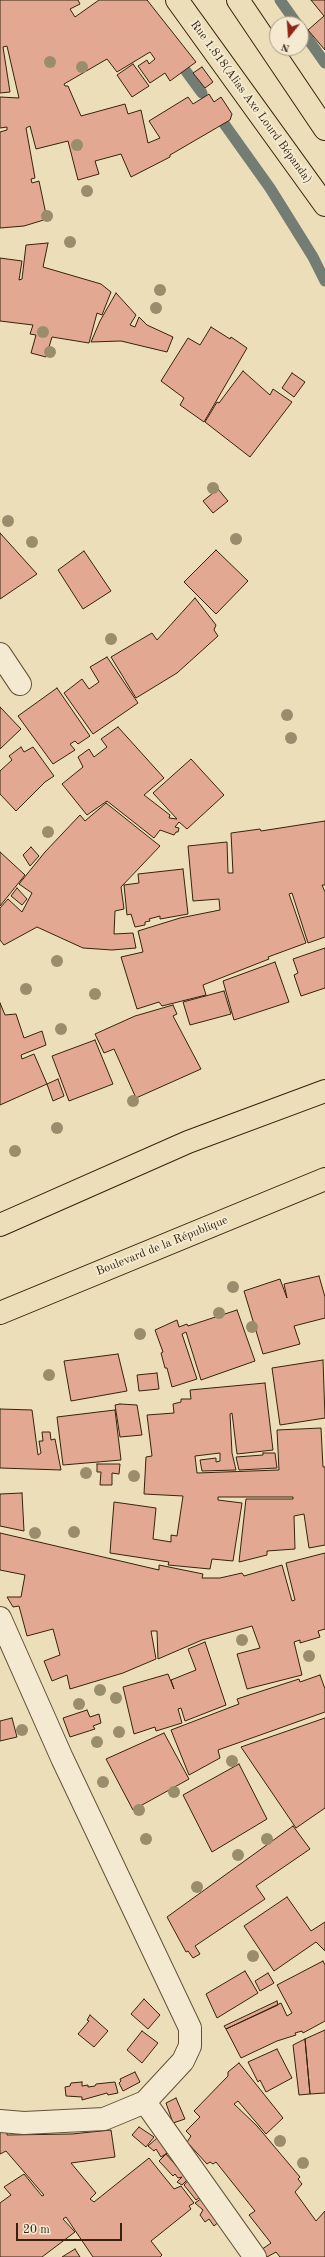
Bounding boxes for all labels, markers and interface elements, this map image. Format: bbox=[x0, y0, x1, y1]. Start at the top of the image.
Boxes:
north arrow bbox=[269, 16, 309, 56]
street label: Rue 1.818(Alias Axe Lourd Bépanda) bbox=[187, 18, 315, 186]
text: N bbox=[280, 41, 291, 53]
street label: Boulevard de la République bbox=[94, 1213, 230, 1279]
scale bar bbox=[18, 2215, 124, 2241]
text: 20 m bbox=[23, 2224, 50, 2236]

